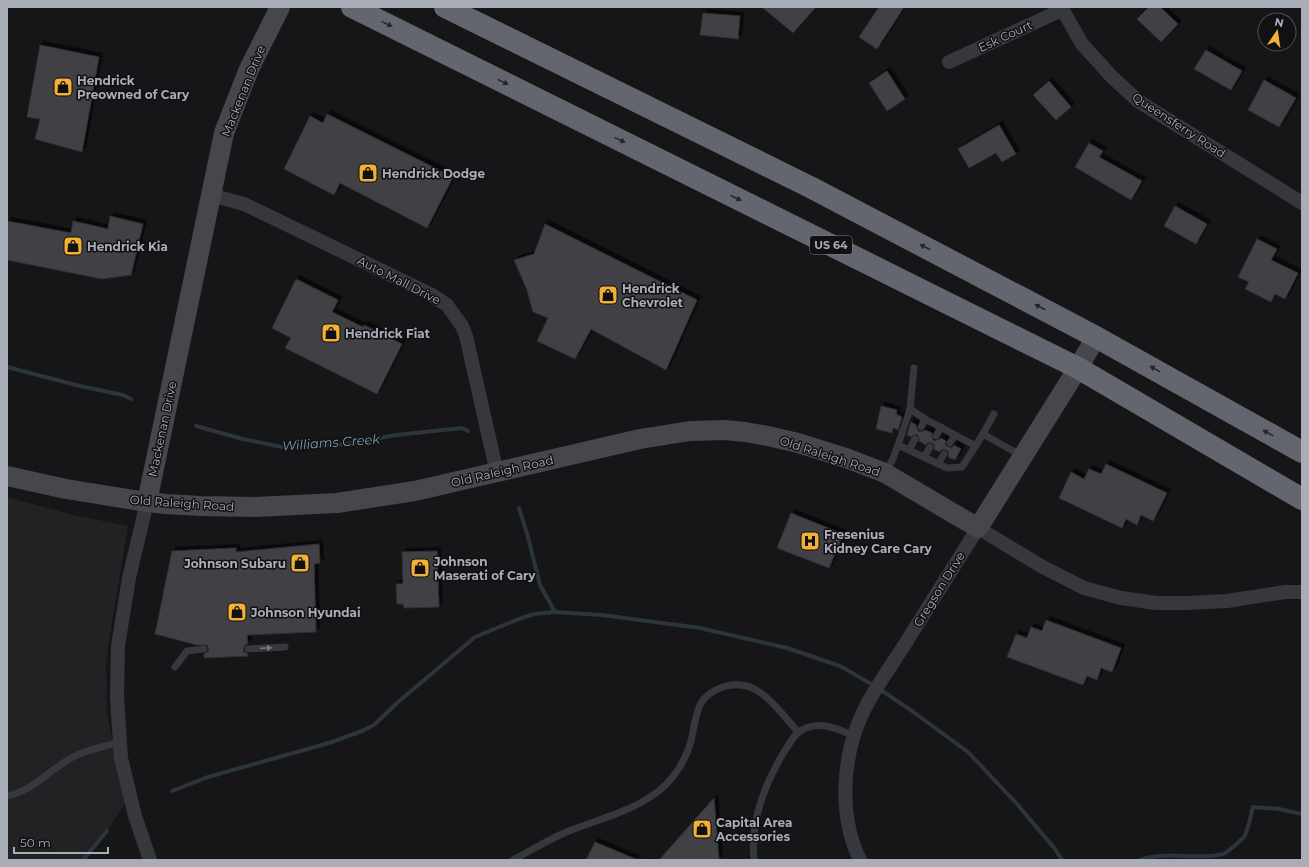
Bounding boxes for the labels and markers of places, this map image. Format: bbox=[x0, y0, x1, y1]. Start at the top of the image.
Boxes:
place label: Hendrick Preowned of Cary bbox=[77, 73, 190, 102]
shop icon: Hendrick Preowned of Cary bbox=[52, 76, 74, 98]
shop icon: Hendrick Dodge bbox=[357, 162, 379, 184]
place label: Hendrick Dodge bbox=[382, 166, 485, 181]
shop icon: Hendrick Kia bbox=[62, 235, 84, 257]
place label: Hendrick Kia bbox=[87, 239, 168, 254]
place label: Hendrick Chevrolet bbox=[622, 281, 684, 310]
shop icon: Hendrick Chevrolet bbox=[597, 284, 619, 306]
shop icon: Hendrick Fiat bbox=[320, 322, 342, 344]
place label: Hendrick Fiat bbox=[345, 326, 431, 341]
place label: Fresenius Kidney Care Cary bbox=[824, 527, 933, 556]
hospital icon: Fresenius Kidney Care Cary bbox=[799, 530, 821, 552]
shop icon: Johnson Subaru bbox=[289, 552, 311, 574]
place label: Johnson Maserati of Cary bbox=[433, 554, 536, 583]
place label: Johnson Subaru bbox=[183, 556, 286, 571]
shop icon: Johnson Maserati of Cary bbox=[409, 557, 431, 579]
shop icon: Johnson Hyundai bbox=[226, 601, 248, 623]
place label: Johnson Hyundai bbox=[250, 605, 361, 620]
place label: Capital Area Accessories bbox=[715, 815, 792, 844]
shop icon: Capital Area Accessories bbox=[691, 818, 713, 840]

